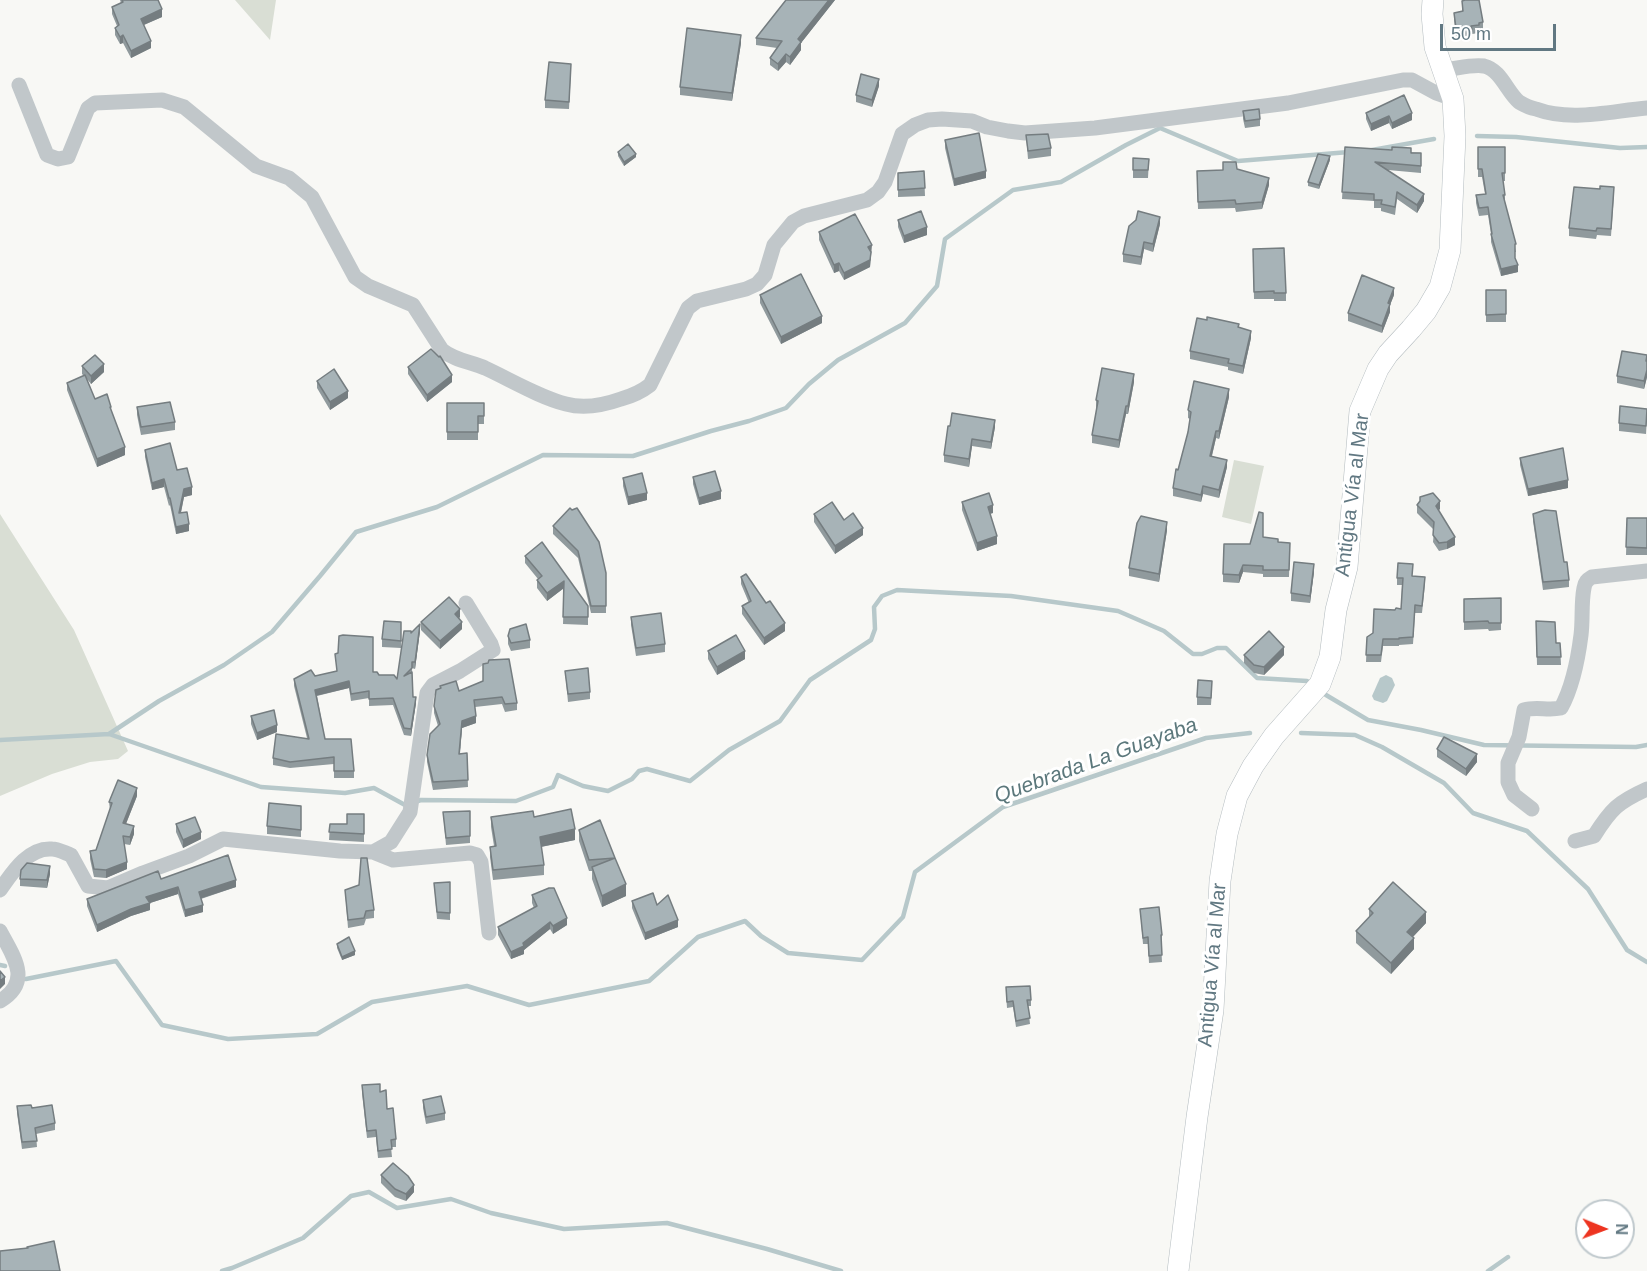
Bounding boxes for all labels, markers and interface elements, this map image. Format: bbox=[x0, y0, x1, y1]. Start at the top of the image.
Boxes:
scale bar bbox=[1443, 12, 1558, 50]
text: 50 m bbox=[1451, 24, 1491, 44]
street label: Antigua Vía al Mar bbox=[1331, 412, 1375, 578]
water label: Quebrada La Guayaba bbox=[991, 713, 1201, 809]
street label: Antigua Vía al Mar bbox=[1194, 882, 1232, 1048]
north arrow bbox=[1575, 1199, 1635, 1259]
text: N bbox=[1613, 1223, 1630, 1235]

